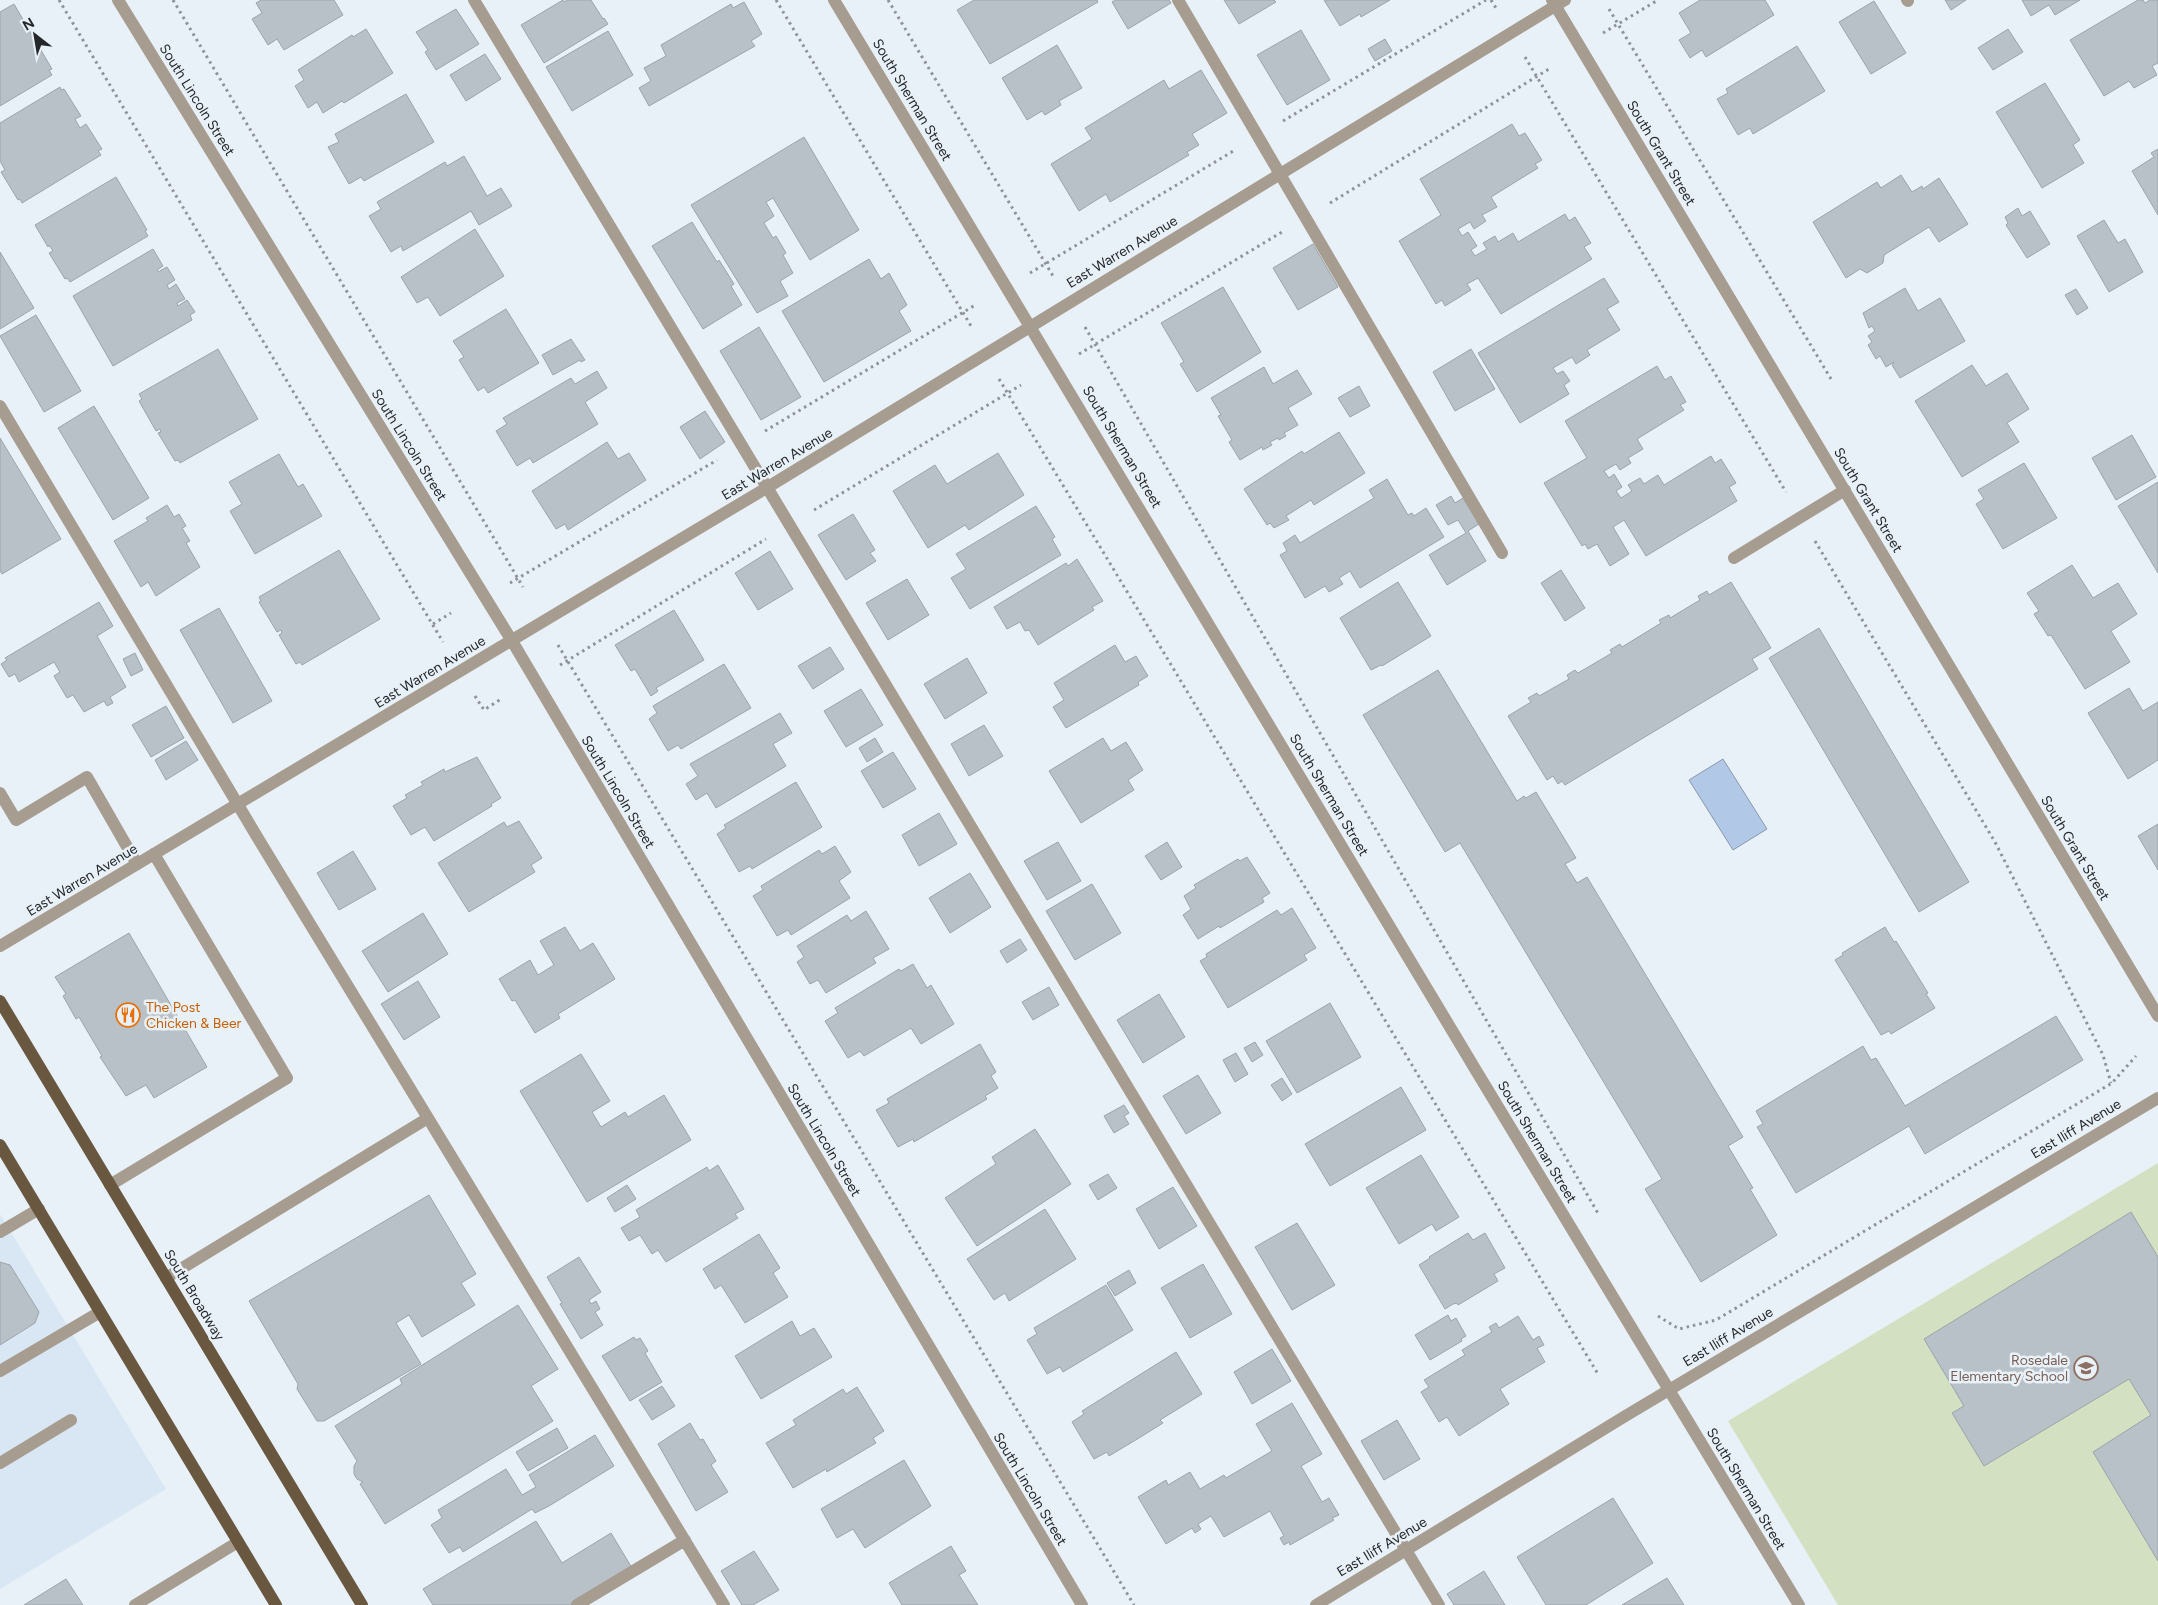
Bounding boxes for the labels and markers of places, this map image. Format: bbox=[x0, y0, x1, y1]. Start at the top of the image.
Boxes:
place label: The Post Chicken & Beer bbox=[146, 999, 242, 1032]
restaurant icon: The Post Chicken & Beer bbox=[115, 1002, 141, 1028]
place label: Rosedale Elementary School bbox=[1950, 1352, 2068, 1385]
school or university icon: Rosedale Elementary School bbox=[2073, 1355, 2099, 1381]

